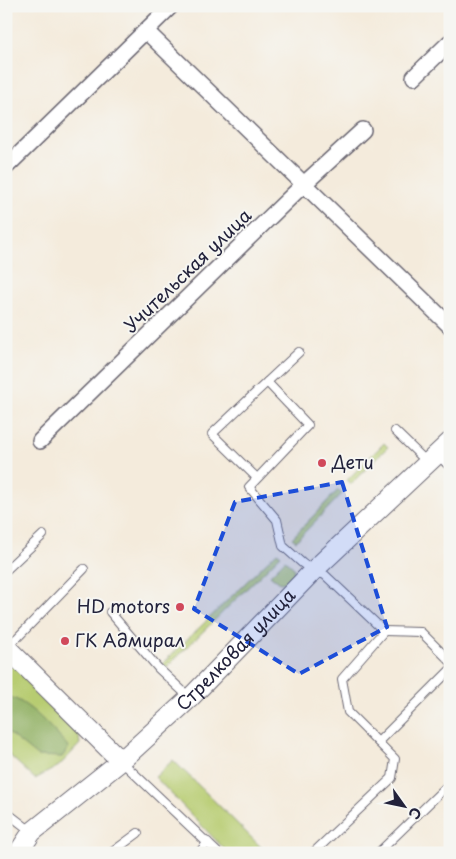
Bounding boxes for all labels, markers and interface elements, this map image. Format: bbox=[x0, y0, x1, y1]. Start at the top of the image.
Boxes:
street label: Учительская улица bbox=[117, 201, 257, 338]
place label: Дети bbox=[331, 448, 374, 475]
marker: Дети bbox=[316, 457, 328, 469]
street label: Стрелковая улица bbox=[169, 581, 302, 717]
place label: HD motors bbox=[77, 592, 170, 619]
marker: HD motors bbox=[174, 601, 186, 613]
place label: ГК Адмирал bbox=[75, 626, 185, 653]
marker: ГК Адмирал bbox=[59, 635, 71, 647]
north arrow bbox=[378, 782, 428, 832]
text: С bbox=[404, 803, 427, 823]

